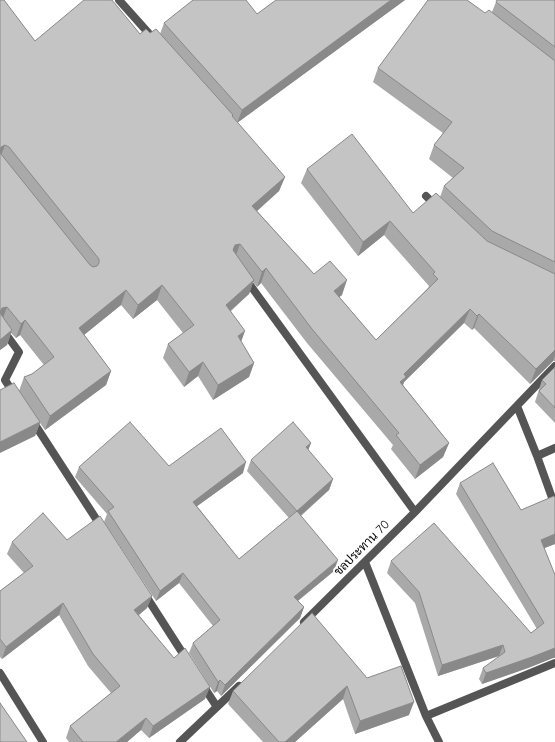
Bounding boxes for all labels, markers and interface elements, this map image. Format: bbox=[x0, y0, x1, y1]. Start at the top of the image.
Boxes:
street label: ชลประทาน 70 bbox=[331, 517, 393, 579]

